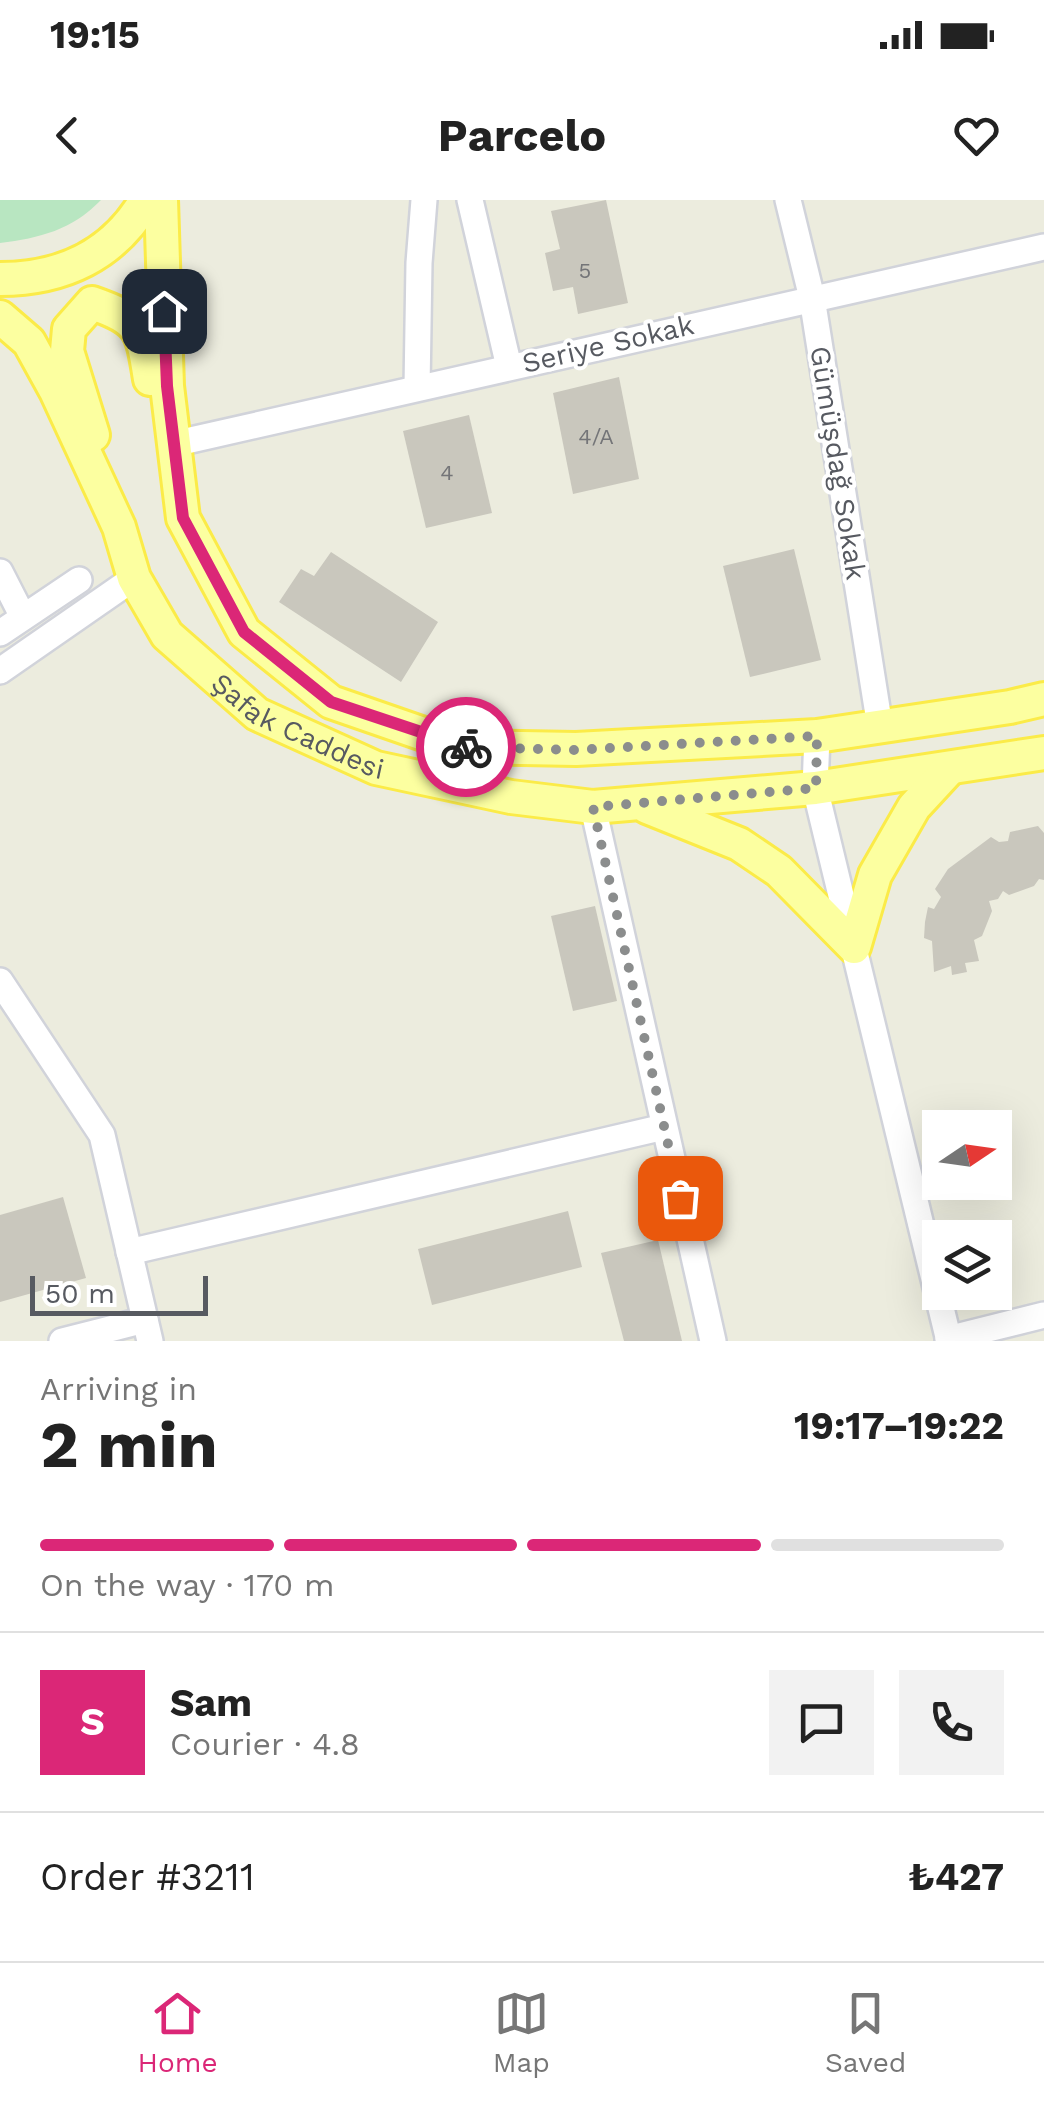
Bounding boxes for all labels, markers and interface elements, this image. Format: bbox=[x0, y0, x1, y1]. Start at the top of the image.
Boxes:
text: 19:15 bbox=[50, 13, 140, 57]
icon: back bbox=[40, 108, 95, 163]
icon: heart bbox=[949, 108, 1004, 163]
text: Parcelo bbox=[438, 109, 606, 162]
house number: 5 bbox=[579, 258, 591, 283]
pin bbox=[122, 269, 207, 354]
icon: home bbox=[137, 284, 192, 339]
street label: Seriye Sokak bbox=[519, 308, 697, 380]
street label: Gümüşdağ Sokak bbox=[803, 344, 873, 582]
house number: 4/A bbox=[578, 424, 614, 449]
house number: 4 bbox=[440, 460, 454, 485]
street label: Şafak Caddesi bbox=[205, 666, 387, 786]
courier bbox=[416, 697, 516, 797]
icon: bike bbox=[439, 720, 494, 775]
north arrow bbox=[922, 1110, 1012, 1200]
map controls bbox=[922, 1110, 1012, 1310]
pin bbox=[638, 1156, 723, 1241]
icon: bag bbox=[653, 1171, 708, 1226]
button: layers bbox=[922, 1220, 1012, 1310]
scale bar bbox=[30, 1271, 208, 1316]
text: 50 m bbox=[45, 1277, 115, 1310]
text: Arriving in bbox=[40, 1370, 197, 1408]
text: 19:17–19:22 bbox=[794, 1404, 1004, 1448]
text: 2 min bbox=[40, 1407, 218, 1483]
text: On the way · 170 m bbox=[40, 1566, 335, 1604]
button: chat bbox=[769, 1670, 874, 1775]
button: phone bbox=[899, 1670, 1004, 1775]
text: Sam bbox=[170, 1681, 252, 1725]
text: S bbox=[80, 1700, 105, 1744]
text: Courier · 4.8 bbox=[170, 1725, 360, 1763]
text: Order #3211 bbox=[40, 1855, 255, 1899]
text: ₺427 bbox=[908, 1855, 1004, 1899]
tab: Home bbox=[138, 1986, 218, 2079]
tab: Map bbox=[493, 1986, 550, 2079]
tab: Saved bbox=[825, 1986, 906, 2079]

